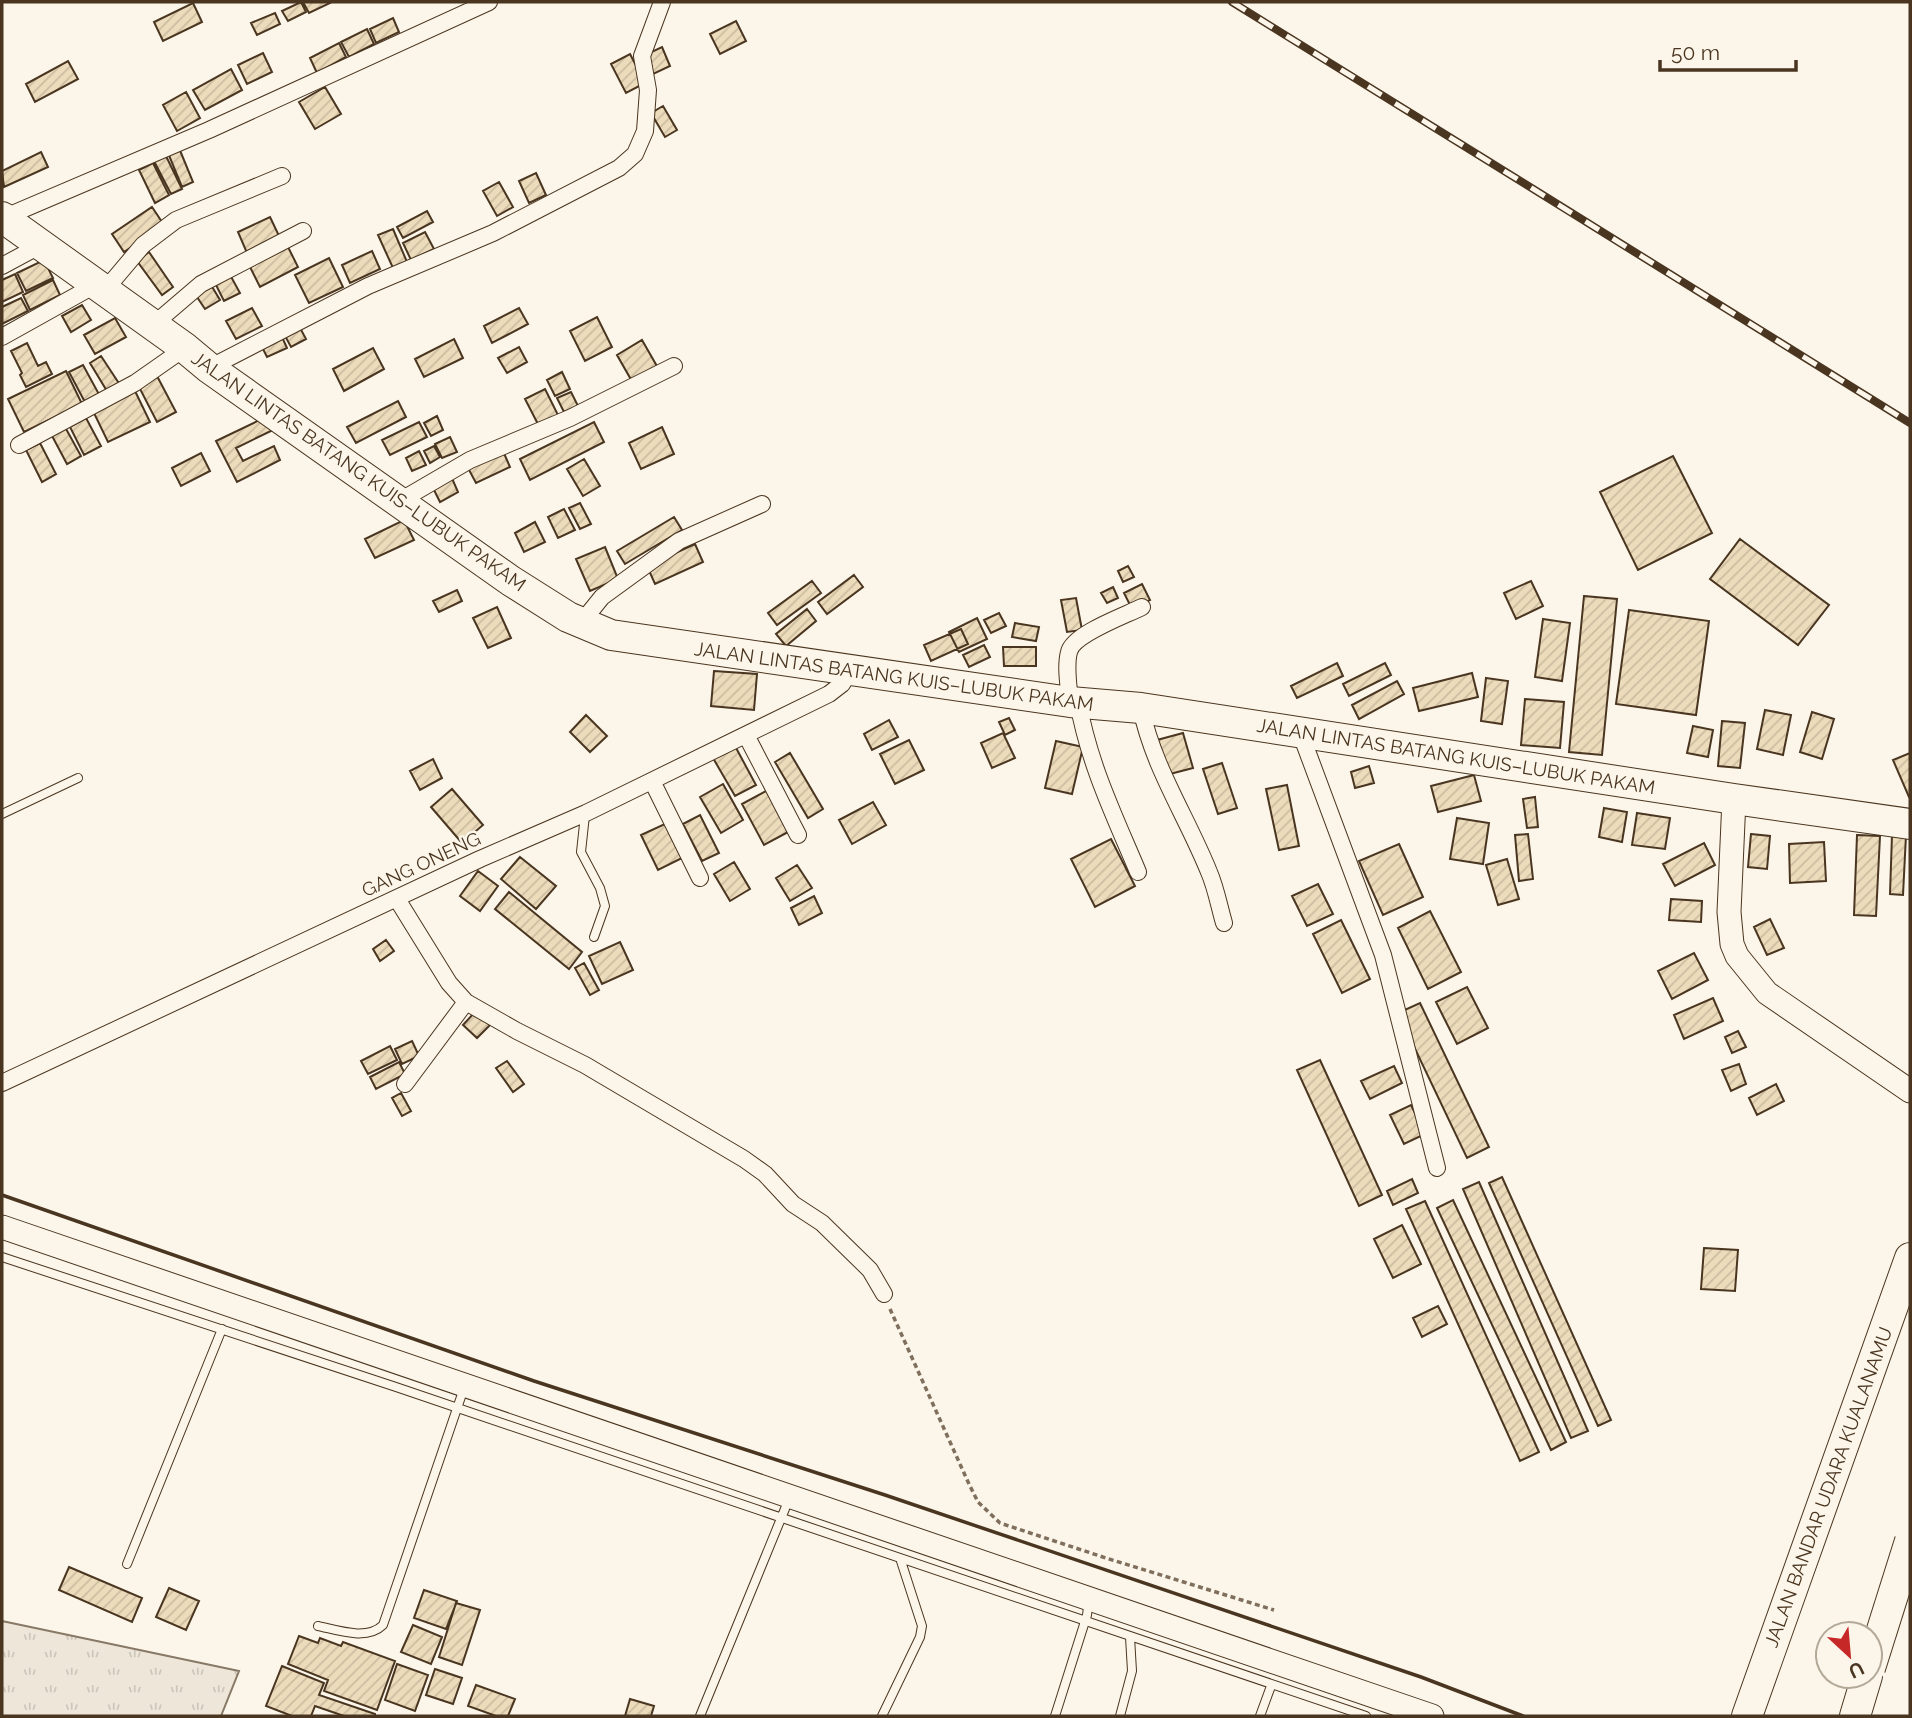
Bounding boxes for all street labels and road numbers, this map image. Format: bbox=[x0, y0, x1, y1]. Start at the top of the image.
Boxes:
street label: JALAN LINTAS BATANG KUIS–LUBUK PAKAM bbox=[188, 346, 530, 596]
street label: JALAN LINTAS BATANG KUIS–LUBUK PAKAM bbox=[693, 637, 1095, 715]
street label: JALAN LINTAS BATANG KUIS–LUBUK PAKAM bbox=[1255, 714, 1657, 798]
street label: GANG ONENG bbox=[358, 827, 484, 901]
street label: JALAN BANDAR UDARA KUALANAMU bbox=[1760, 1324, 1896, 1650]

